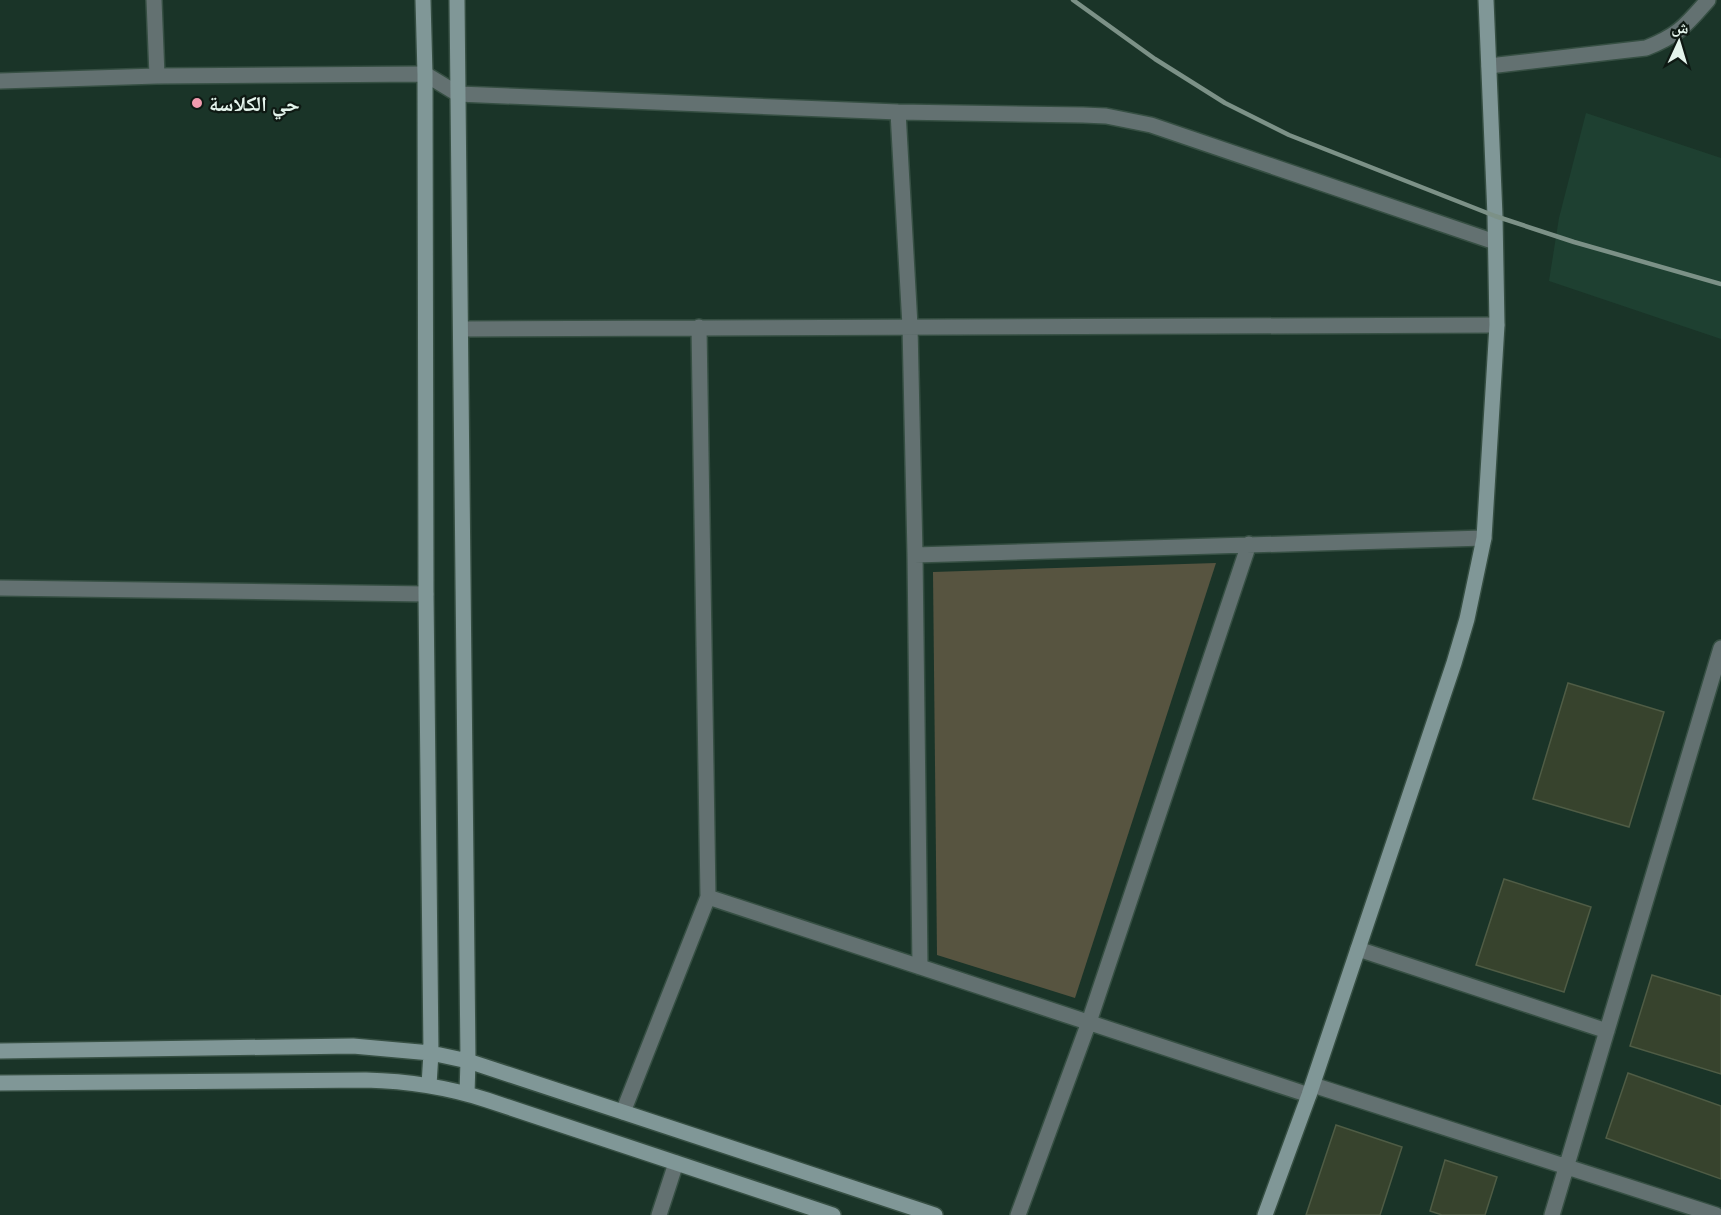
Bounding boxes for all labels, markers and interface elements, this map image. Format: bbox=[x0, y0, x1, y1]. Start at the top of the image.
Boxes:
north arrow bbox=[1649, 12, 1709, 72]
text: ش bbox=[1671, 17, 1689, 38]
place label: حي الكلاسة bbox=[209, 91, 300, 120]
marker: حي الكلاسة bbox=[190, 96, 204, 110]

